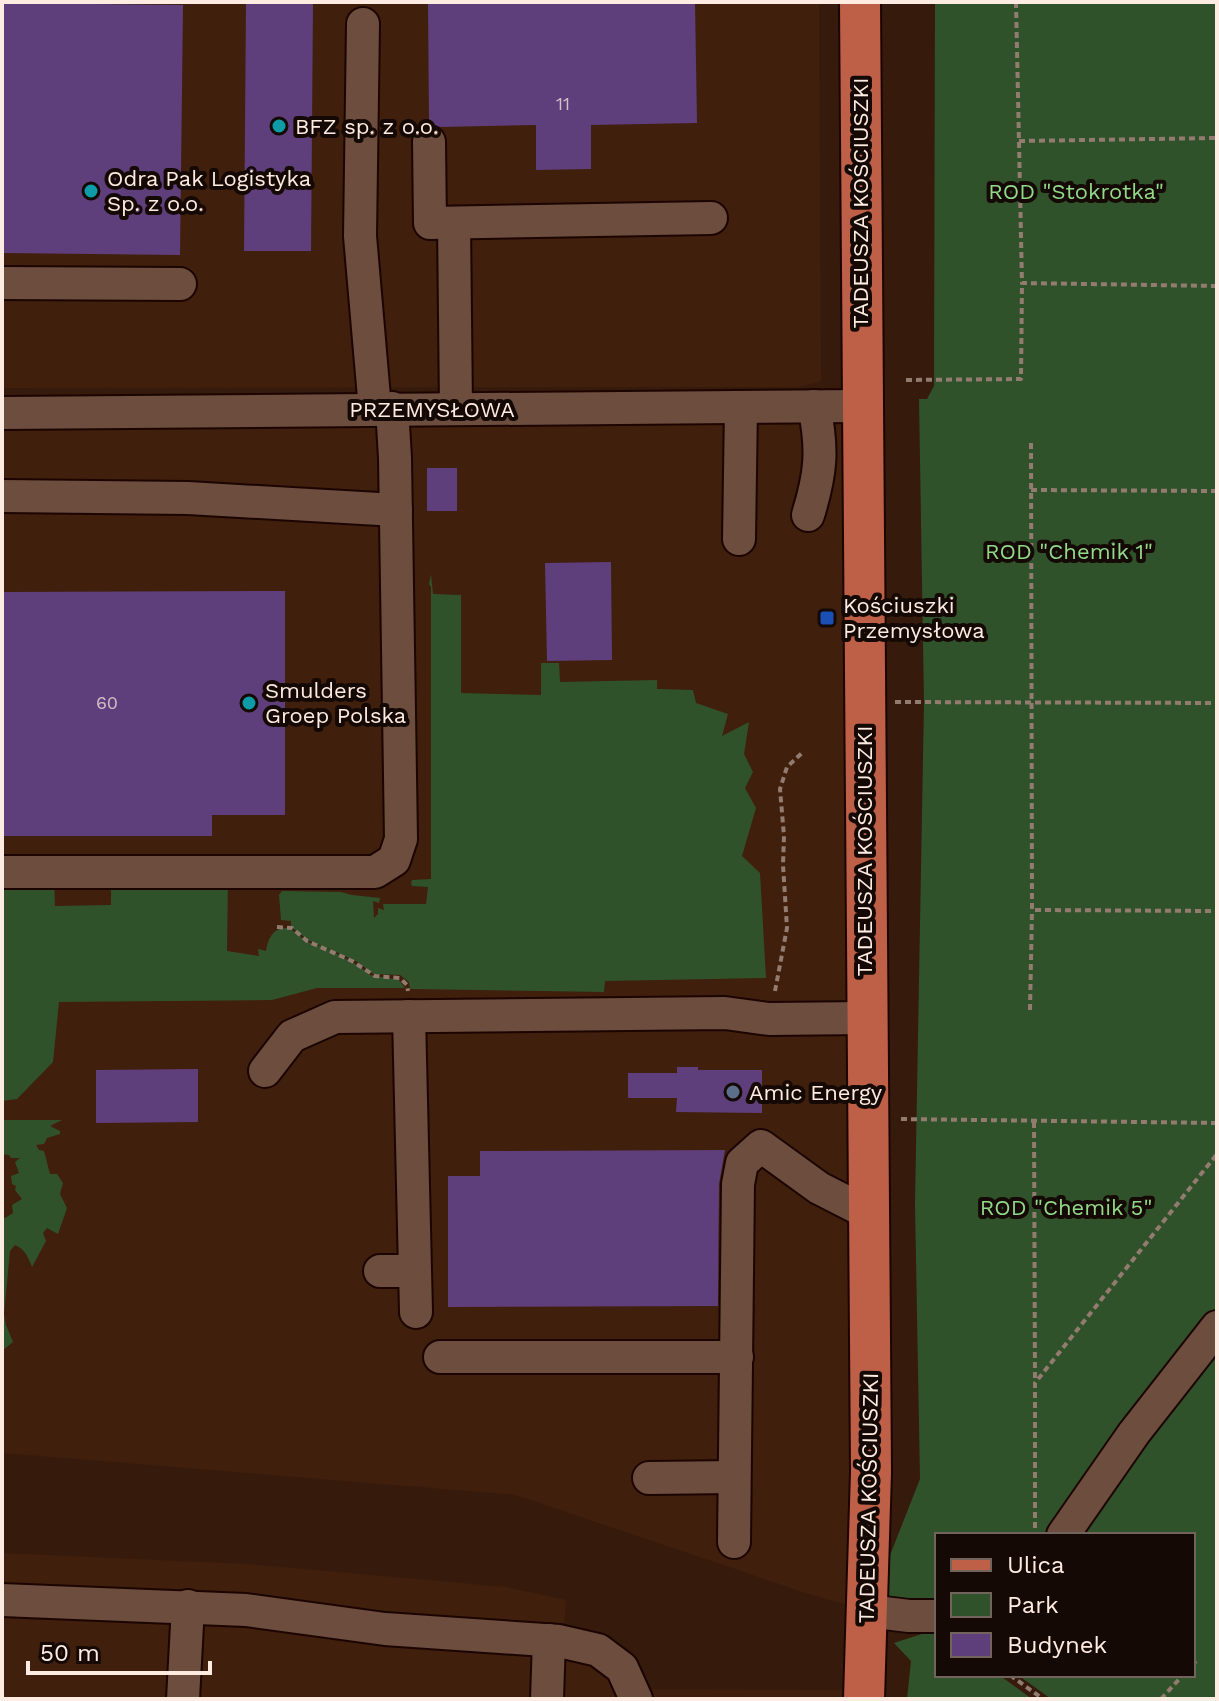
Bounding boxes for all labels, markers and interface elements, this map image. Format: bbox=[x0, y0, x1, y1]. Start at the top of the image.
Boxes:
street label: TADEUSZA KOŚCIUSZKI bbox=[848, 78, 873, 328]
house number: 11 bbox=[556, 93, 570, 114]
place label: BFZ sp. z o.o. bbox=[295, 114, 439, 139]
marker: BFZ sp. z o.o. bbox=[270, 117, 288, 135]
place label: Odra Pak Logistyka Sp. z o.o. bbox=[107, 166, 311, 216]
park label: ROD "Stokrotka" bbox=[988, 179, 1164, 204]
marker: Odra Pak Logistyka Sp. z o.o. bbox=[82, 182, 100, 200]
street label: PRZEMYSŁOWA bbox=[349, 397, 515, 422]
park label: ROD "Chemik 1" bbox=[985, 539, 1153, 564]
place label: Kościuszki Przemysłowa bbox=[843, 593, 985, 643]
marker: Kościuszki Przemysłowa bbox=[818, 609, 836, 627]
place label: Smulders Groep Polska bbox=[265, 678, 406, 728]
house number: 60 bbox=[96, 692, 118, 713]
marker: Smulders Groep Polska bbox=[240, 694, 258, 712]
street label: TADEUSZA KOŚCIUSZKI bbox=[852, 726, 877, 976]
place label: Amic Energy bbox=[749, 1080, 883, 1105]
marker: Amic Energy bbox=[724, 1083, 742, 1101]
park label: ROD "Chemik 5" bbox=[980, 1195, 1152, 1220]
street label: TADEUSZA KOŚCIUSZKI bbox=[854, 1372, 883, 1624]
legend bbox=[935, 1533, 1195, 1677]
text: Ulica bbox=[1007, 1551, 1065, 1579]
text: Park bbox=[1007, 1591, 1059, 1619]
scale bar bbox=[28, 1625, 210, 1675]
text: Budynek bbox=[1007, 1631, 1108, 1659]
text: 50 m bbox=[40, 1639, 100, 1667]

